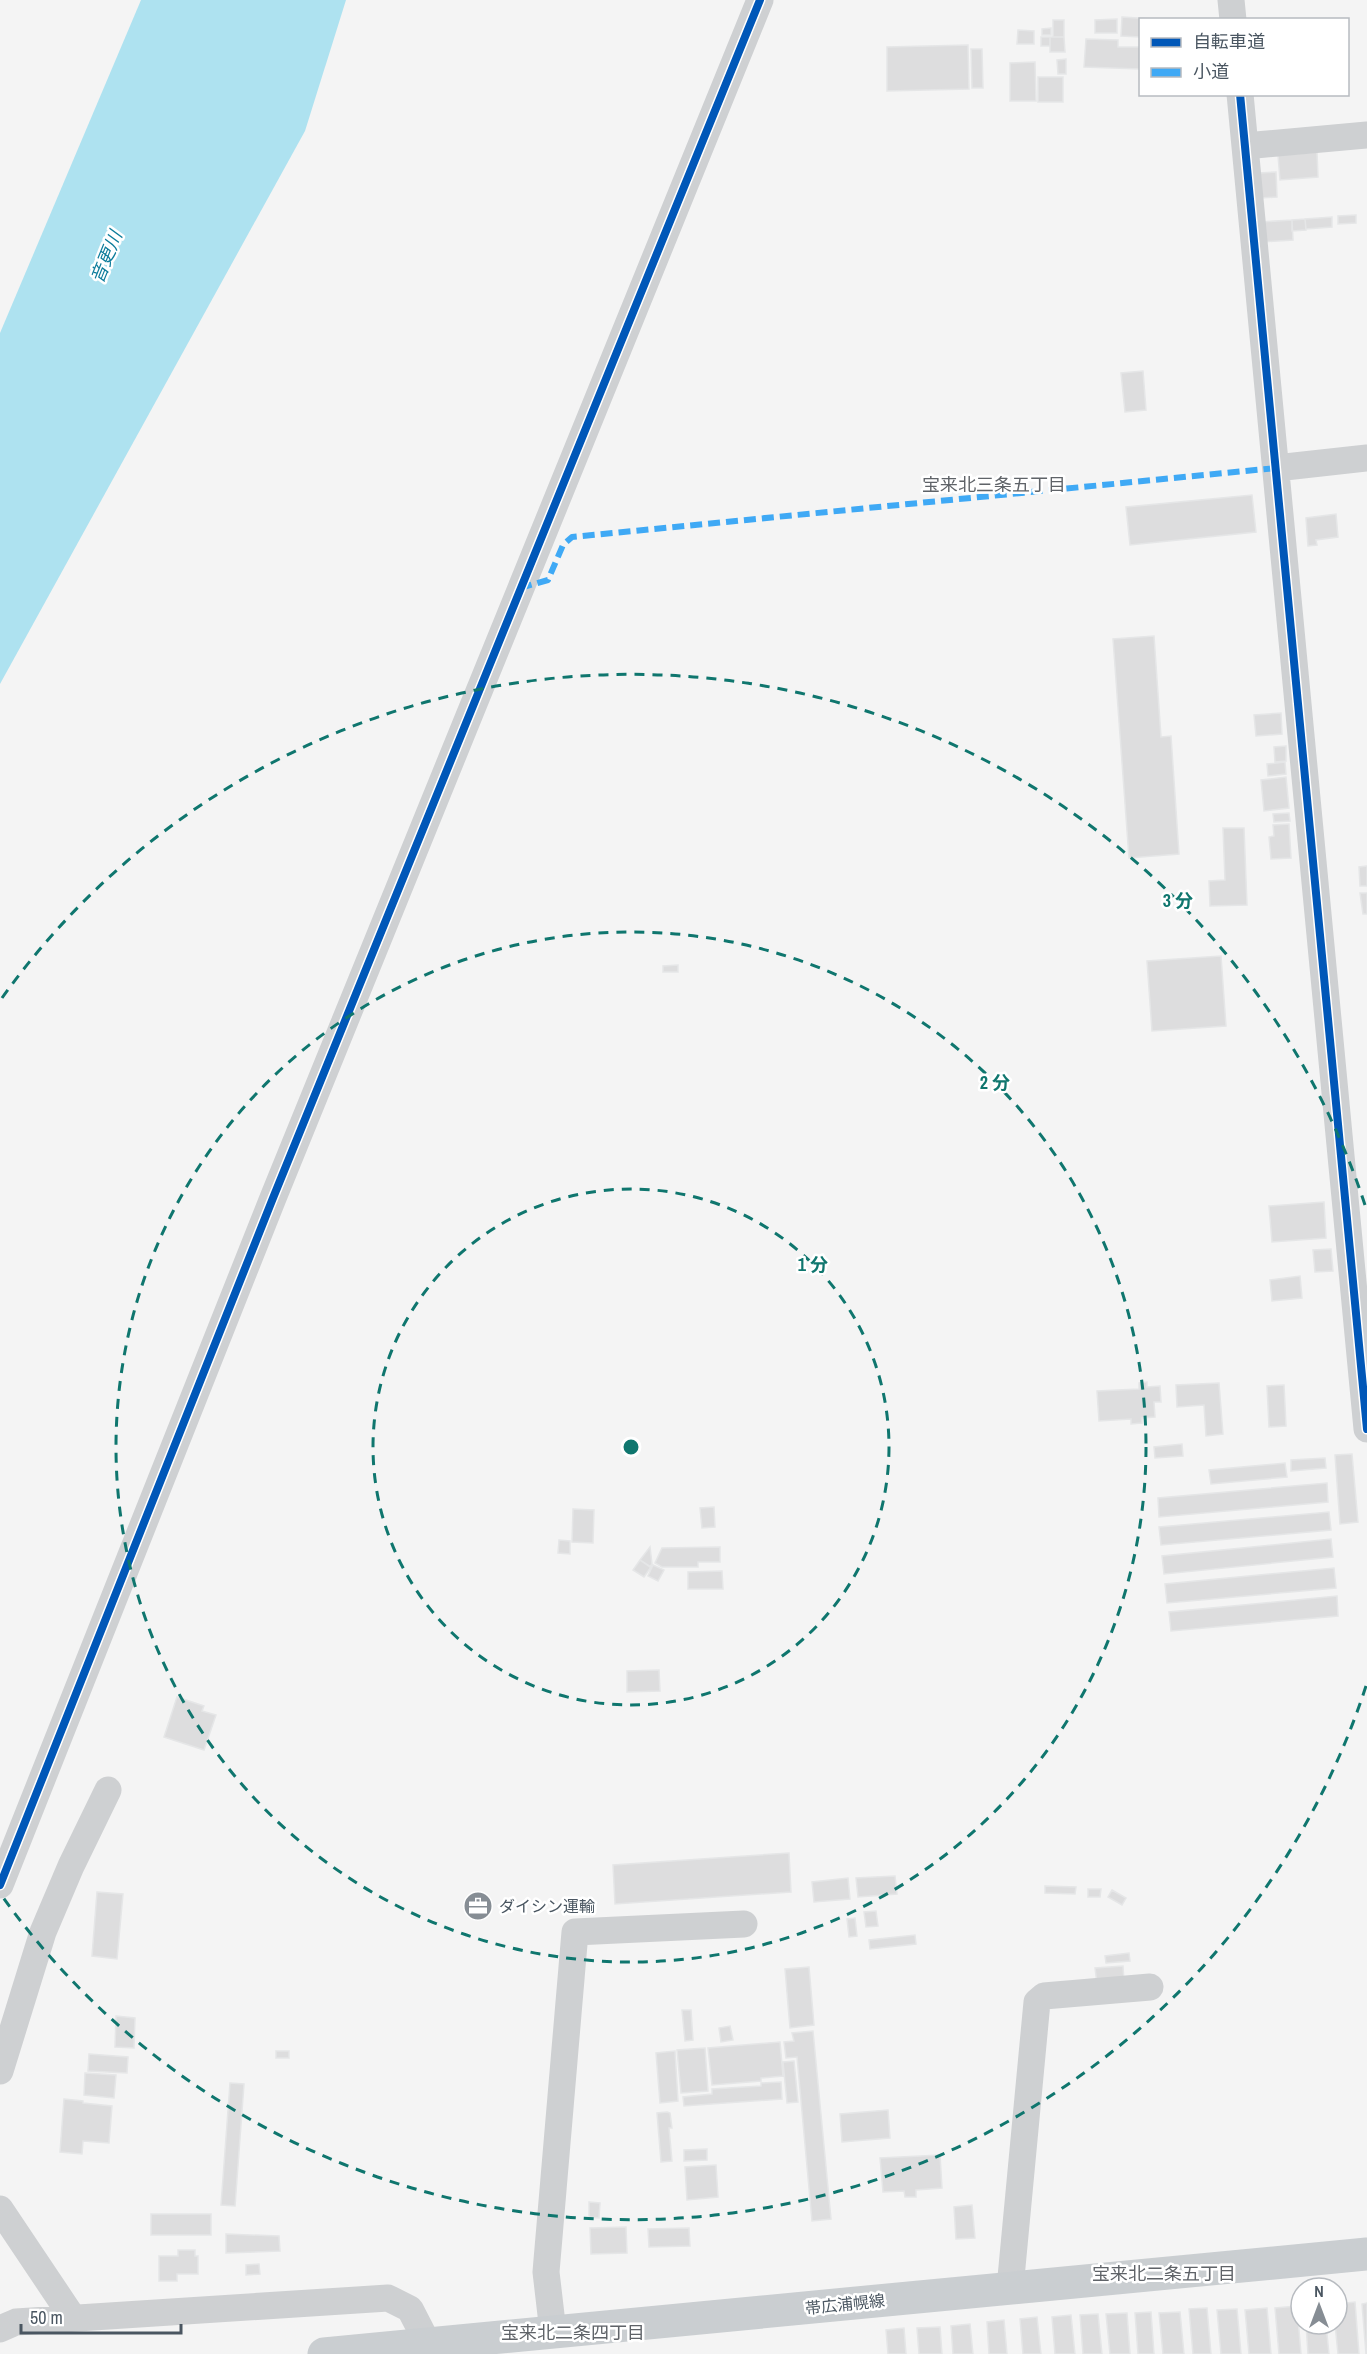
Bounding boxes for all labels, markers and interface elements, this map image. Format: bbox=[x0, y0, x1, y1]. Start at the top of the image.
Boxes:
legend bbox=[1139, 18, 1349, 96]
text: 自転車道 bbox=[1193, 29, 1265, 54]
text: 小道 bbox=[1193, 59, 1229, 84]
water label: 音更川 bbox=[84, 225, 128, 287]
district label: 宝来北三条五丁目 bbox=[922, 472, 1066, 497]
text: 3 分 bbox=[1163, 888, 1193, 913]
text: 2 分 bbox=[980, 1070, 1010, 1095]
text: 1 分 bbox=[798, 1252, 828, 1277]
centre of rings bbox=[621, 1437, 641, 1457]
office icon: ダイシン運輸 bbox=[462, 1890, 494, 1922]
place label: ダイシン運輸 bbox=[499, 1895, 595, 1917]
district label: 宝来北二条五丁目 bbox=[1092, 2261, 1236, 2286]
north arrow bbox=[1289, 2276, 1349, 2336]
text: N bbox=[1314, 2280, 1324, 2302]
street label: 帯広浦幌線 bbox=[804, 2289, 886, 2319]
scale bar bbox=[21, 2297, 182, 2335]
text: 50 m bbox=[30, 2305, 63, 2330]
district label: 宝来北二条四丁目 bbox=[501, 2320, 645, 2345]

